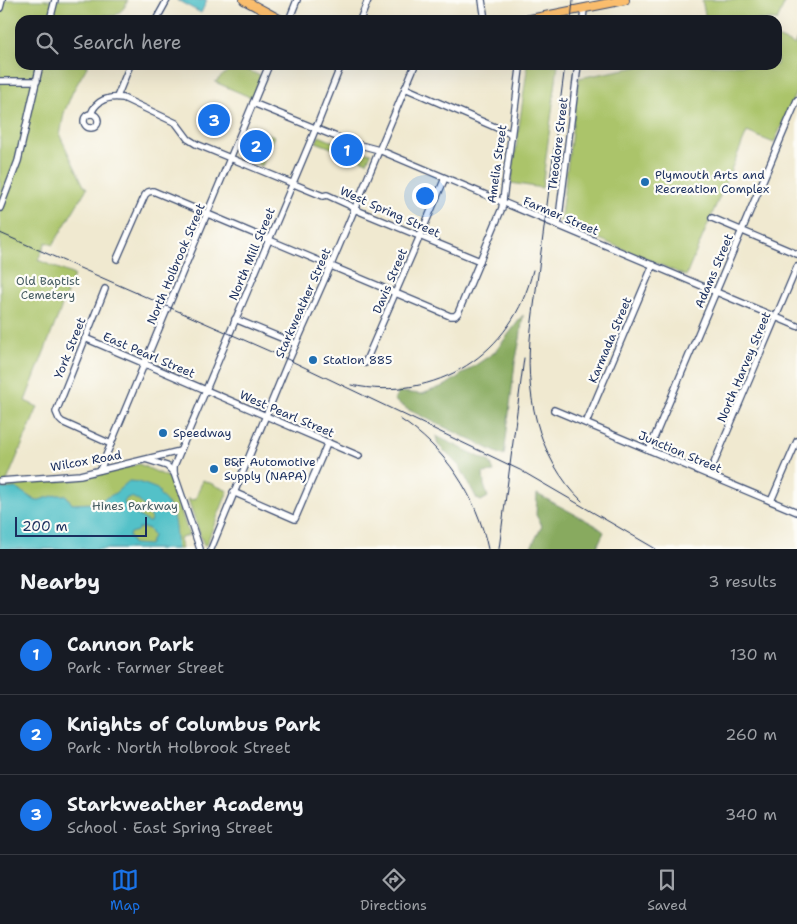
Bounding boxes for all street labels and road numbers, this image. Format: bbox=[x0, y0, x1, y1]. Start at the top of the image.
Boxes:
street label: Theodore Street bbox=[544, 96, 572, 192]
street label: Amelia Street bbox=[484, 124, 510, 204]
street label: West Spring Street bbox=[337, 183, 443, 241]
street label: Farmer Street bbox=[521, 193, 601, 239]
street label: North Holbrook Street bbox=[143, 201, 209, 327]
street label: North Mill Street bbox=[225, 205, 279, 303]
street label: Adams Street bbox=[691, 231, 737, 311]
street label: Starkweather Street bbox=[271, 245, 335, 361]
street label: Davis Street bbox=[369, 246, 411, 316]
street label: Karmada Street bbox=[585, 294, 635, 386]
street label: North Harvey Street bbox=[713, 309, 775, 425]
street label: York Street bbox=[50, 315, 90, 381]
street label: East Pearl Street bbox=[101, 328, 197, 382]
street label: West Pearl Street bbox=[237, 387, 337, 441]
street label: Junction Street bbox=[636, 427, 724, 477]
street label: Wilcox Road bbox=[49, 447, 123, 475]

